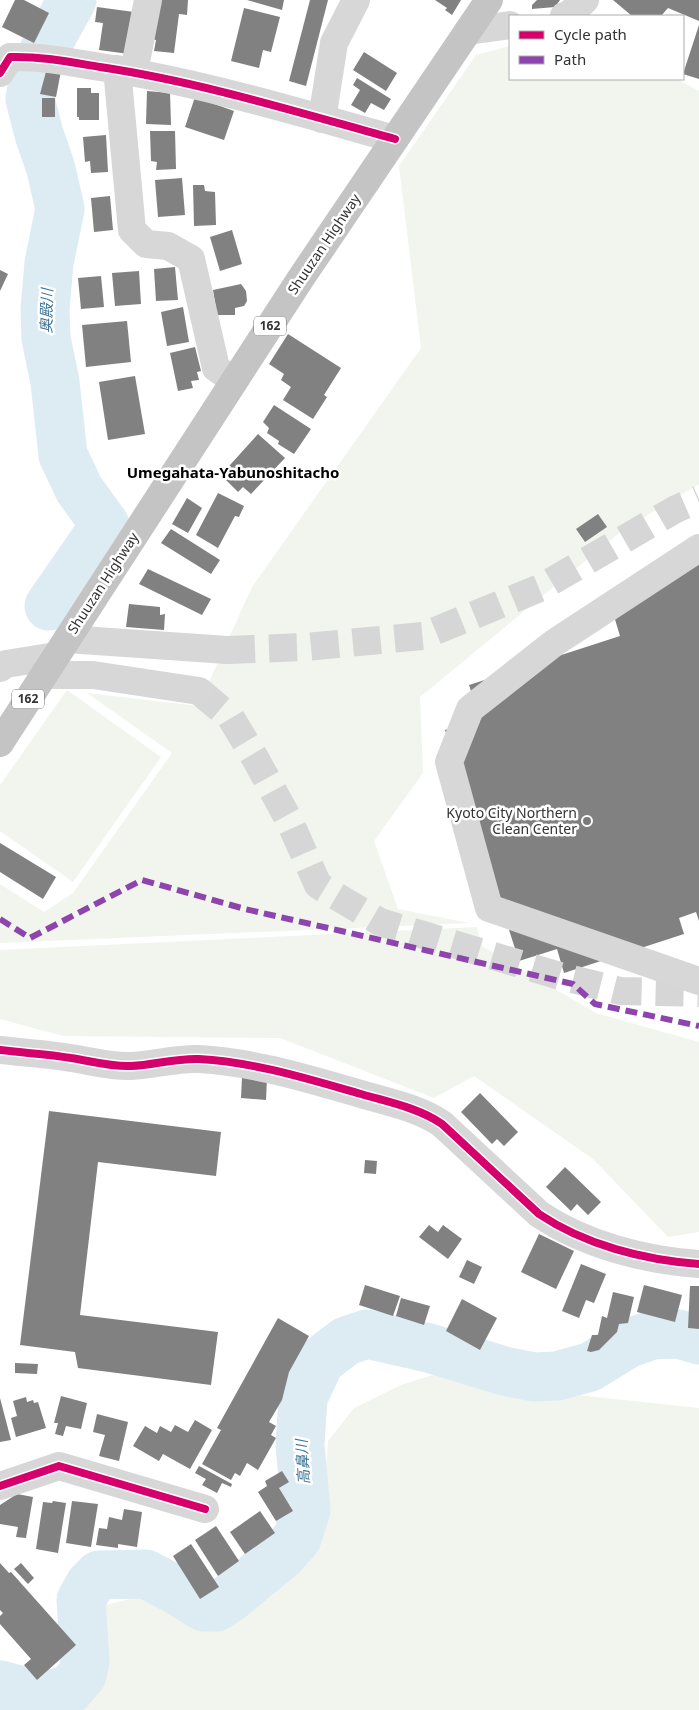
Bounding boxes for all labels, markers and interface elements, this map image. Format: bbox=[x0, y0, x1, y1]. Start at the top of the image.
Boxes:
legend bbox=[509, 15, 684, 80]
text: Cycle path bbox=[554, 24, 627, 44]
text: Path bbox=[554, 49, 586, 69]
street label: Shuuzan Highway bbox=[283, 189, 365, 298]
water label: 奥殿川 bbox=[36, 286, 56, 334]
road number: 162 bbox=[254, 316, 286, 336]
district label: Umegahata-Yabunoshitacho bbox=[127, 462, 339, 482]
street label: Shuuzan Highway bbox=[63, 528, 143, 637]
road number: 162 bbox=[12, 690, 44, 709]
place label: Kyoto City Northern Clean Center bbox=[446, 803, 577, 838]
marker: Kyoto City Northern Clean Center bbox=[581, 815, 593, 827]
water label: 高鼻川 bbox=[291, 1437, 313, 1485]

